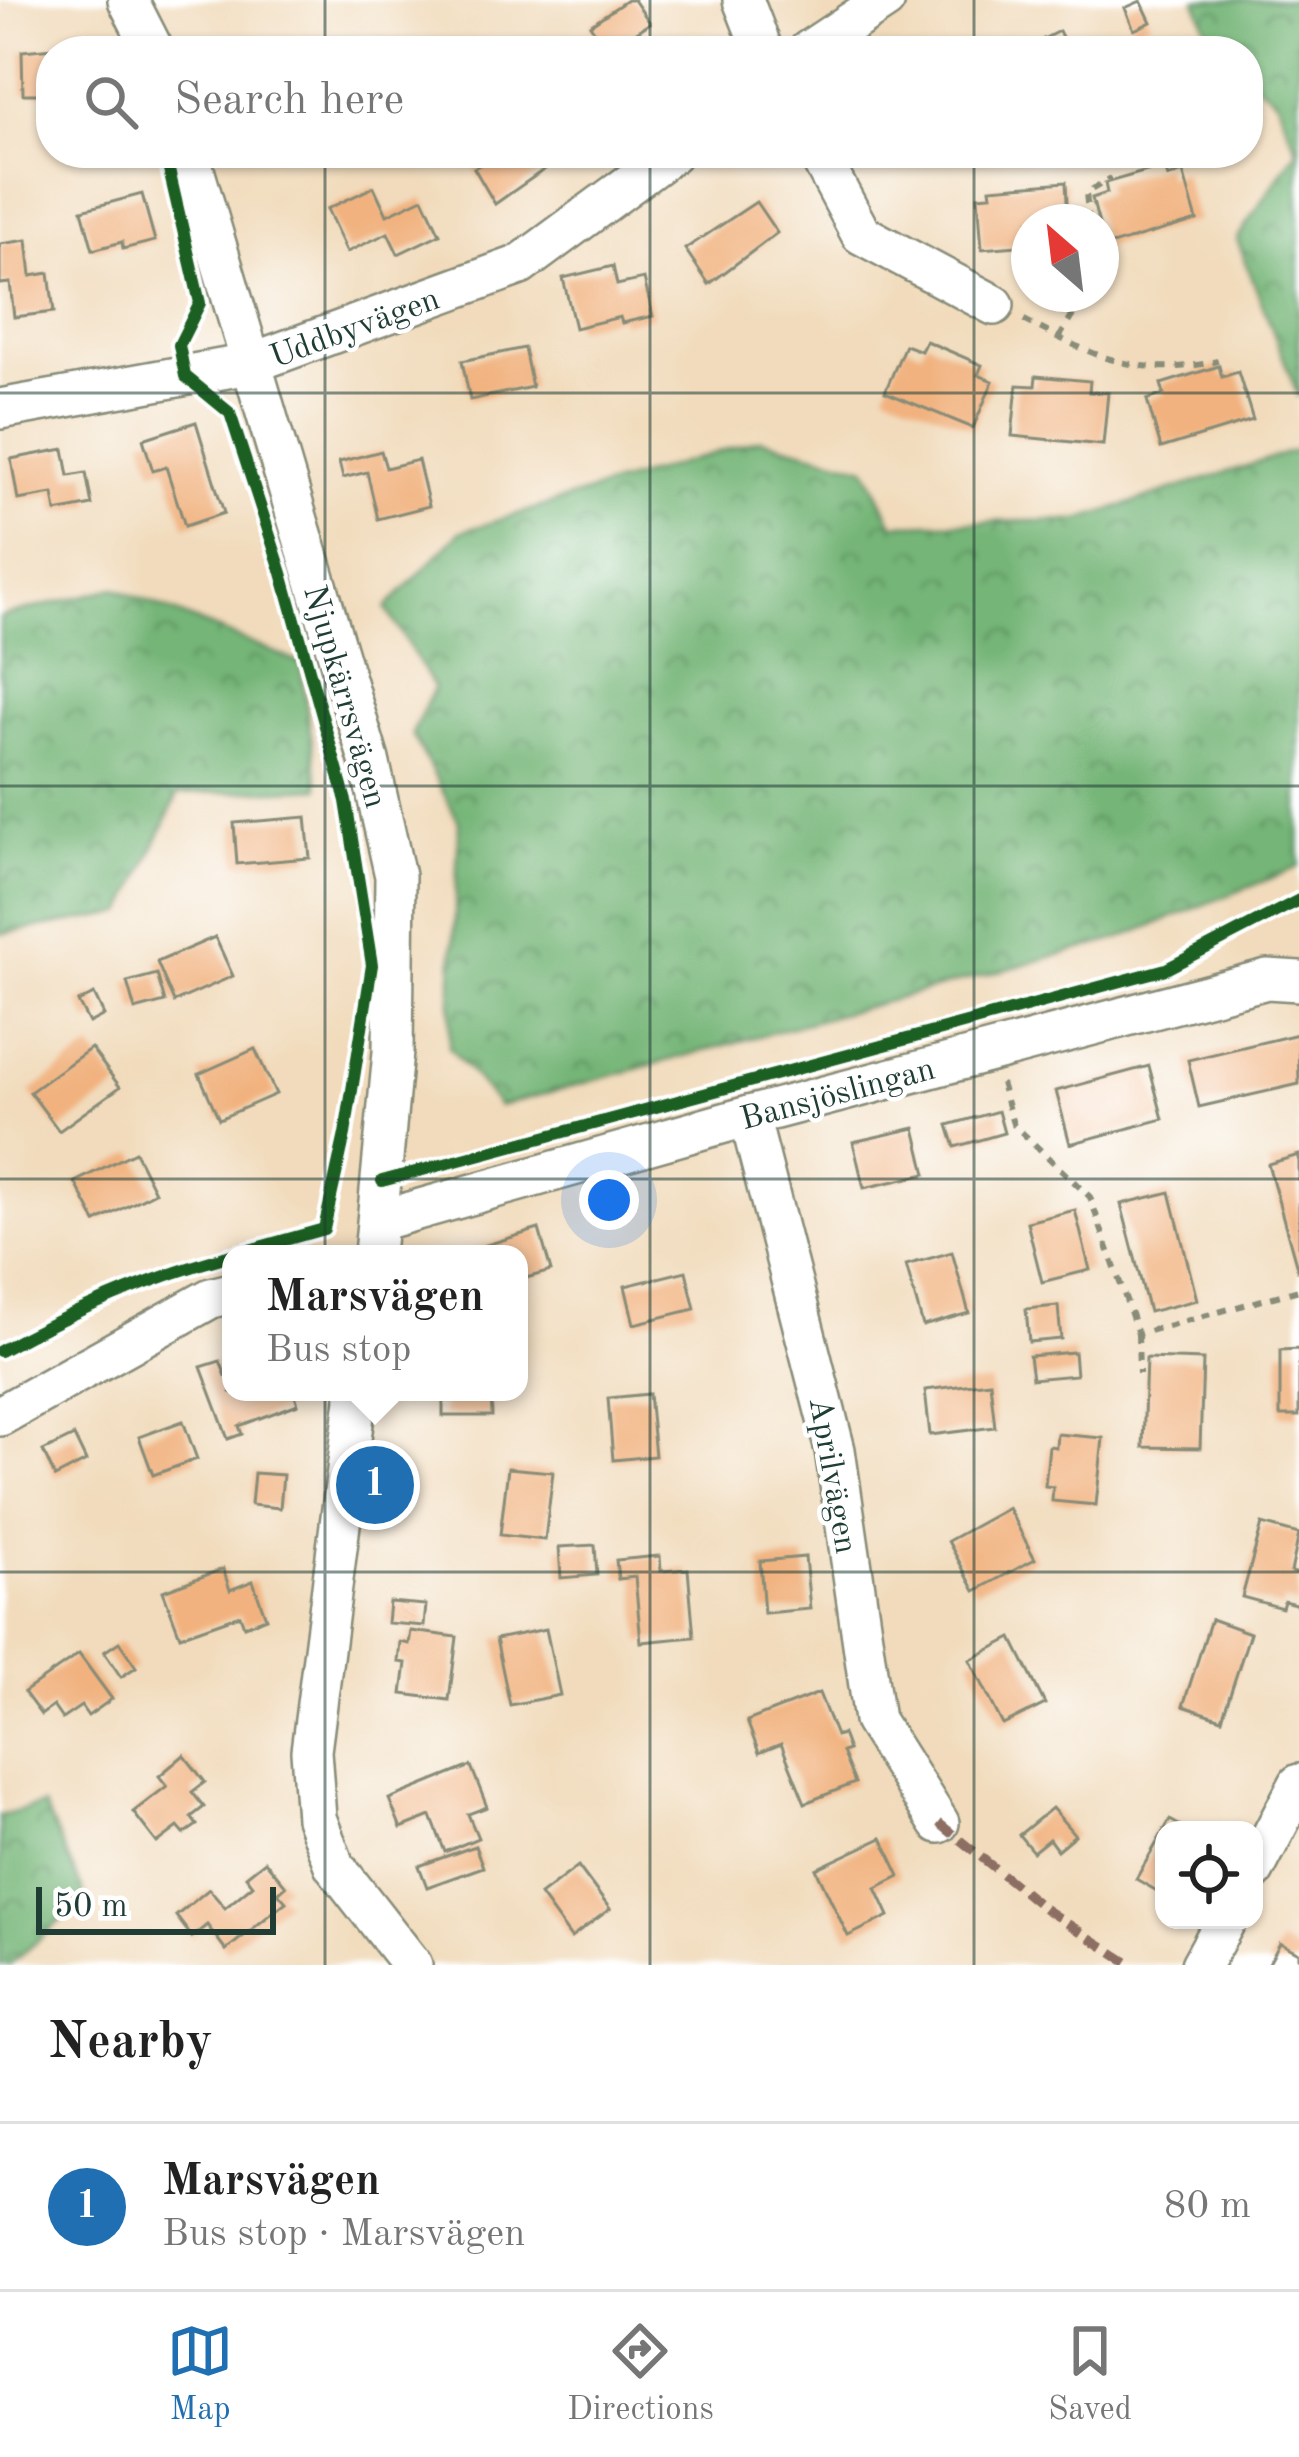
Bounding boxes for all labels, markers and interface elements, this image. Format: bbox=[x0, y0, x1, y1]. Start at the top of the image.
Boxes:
search box bbox=[36, 36, 1263, 168]
icon: search bbox=[78, 69, 144, 135]
text: Search here bbox=[174, 79, 404, 124]
north arrow bbox=[1011, 204, 1119, 312]
street label: Uddbyvägen bbox=[266, 283, 444, 375]
street label: Njupkärrsvägen bbox=[296, 582, 391, 812]
street label: Bansjöslingan bbox=[737, 1054, 939, 1137]
your location bbox=[579, 1170, 639, 1230]
popup bbox=[222, 1245, 528, 1401]
text: Marsvägen bbox=[266, 1276, 484, 1321]
text: Bus stop bbox=[266, 1331, 412, 1370]
street label: Aprilvägen bbox=[802, 1395, 862, 1556]
pin: 1 bbox=[336, 1440, 414, 1530]
map controls bbox=[1155, 1821, 1263, 1929]
button: locate bbox=[1155, 1821, 1263, 1929]
scale bar bbox=[36, 1881, 276, 1934]
text: 50 m bbox=[54, 1891, 128, 1924]
text: Nearby bbox=[48, 2018, 213, 2069]
text: Marsvägen bbox=[162, 2160, 380, 2205]
text: 1 bbox=[76, 2187, 98, 2226]
text: 80 m bbox=[1164, 2187, 1251, 2226]
text: Bus stop · Marsvägen bbox=[162, 2215, 525, 2254]
tab: Map bbox=[167, 2318, 233, 2431]
tab: Directions bbox=[567, 2318, 714, 2431]
tab: Saved bbox=[1048, 2318, 1132, 2431]

